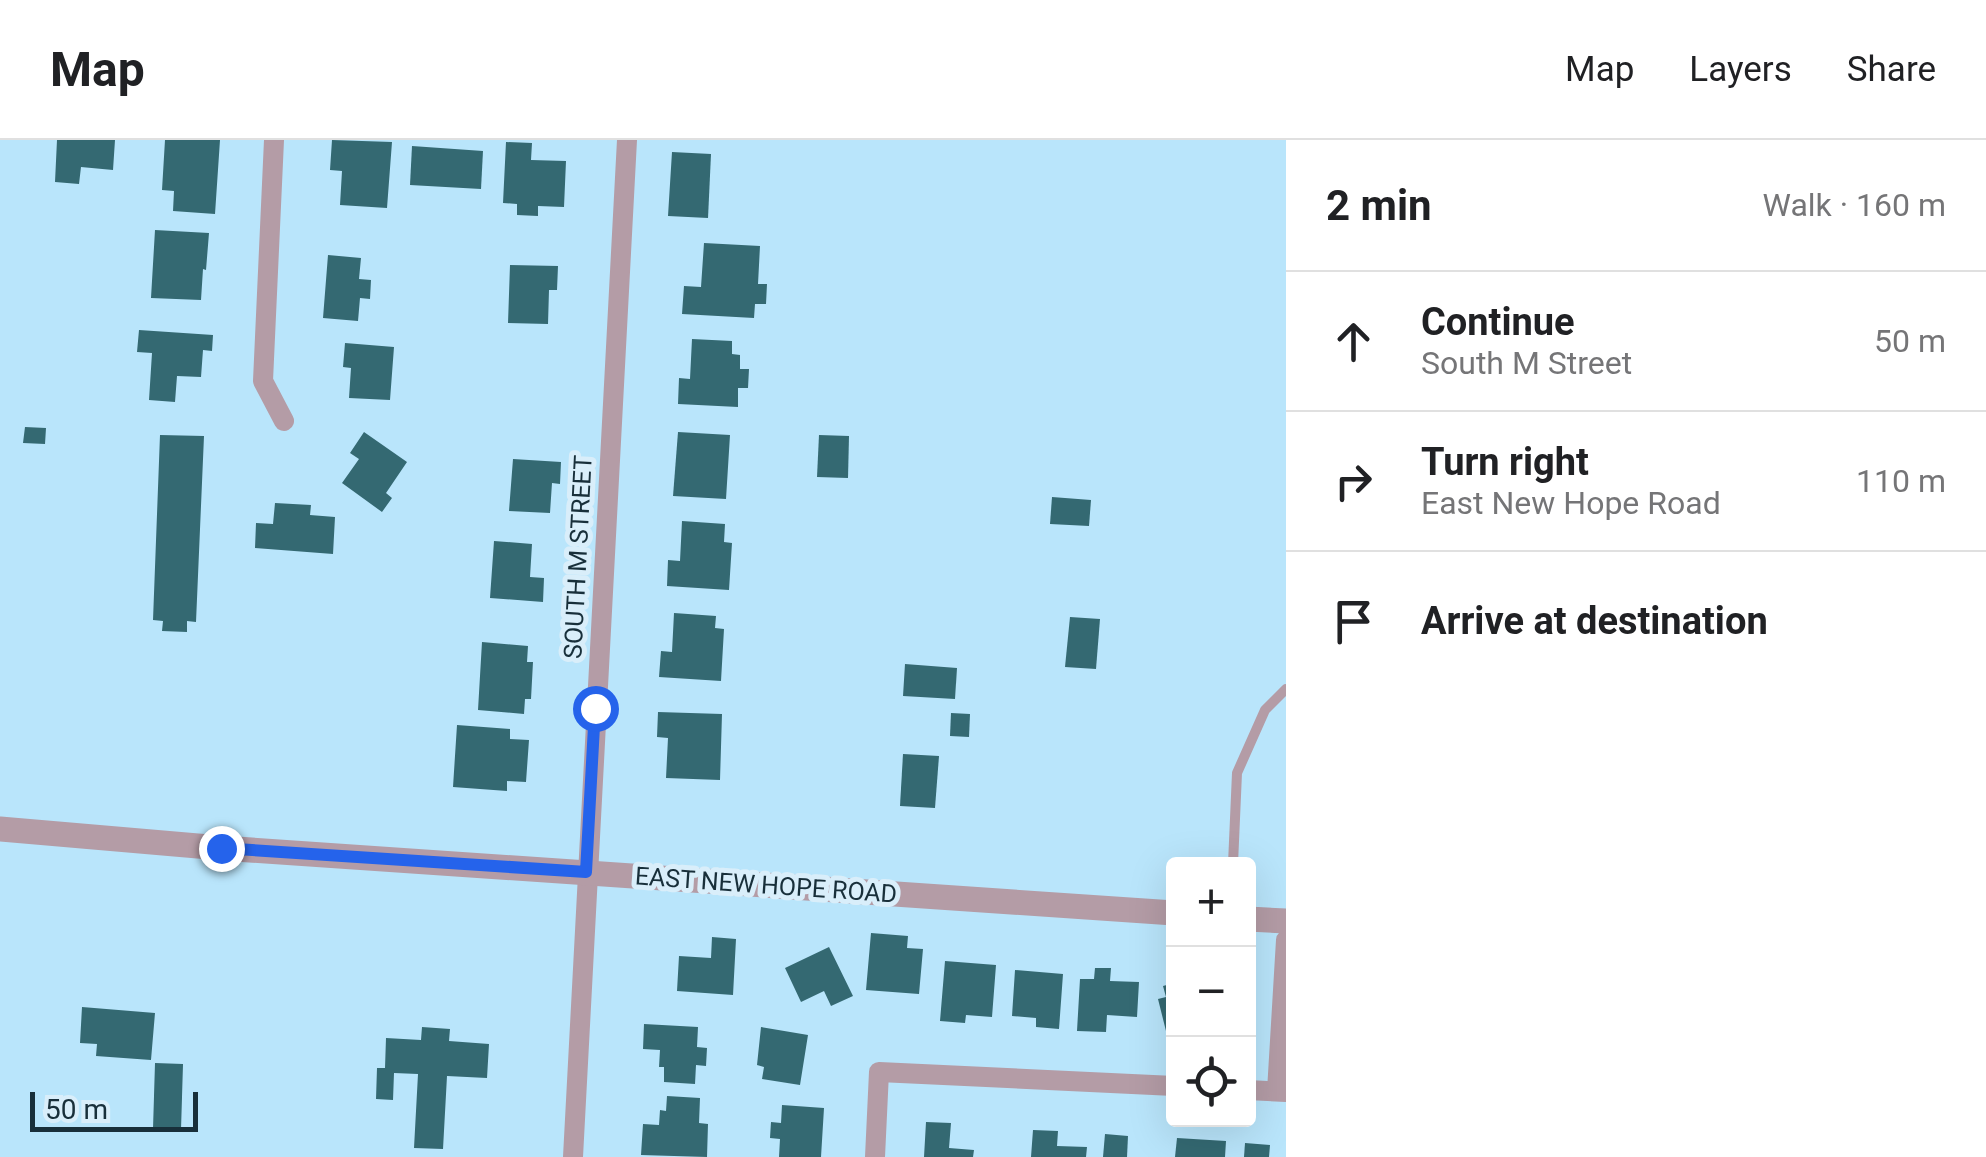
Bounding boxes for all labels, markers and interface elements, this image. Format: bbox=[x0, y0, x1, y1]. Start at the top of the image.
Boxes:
text: Map bbox=[50, 41, 145, 98]
text: Map bbox=[1565, 49, 1634, 90]
text: Layers bbox=[1689, 49, 1792, 90]
text: Share bbox=[1847, 49, 1936, 90]
text: 2 min bbox=[1326, 181, 1432, 230]
text: Walk · 160 m bbox=[1763, 186, 1946, 224]
text: Continue bbox=[1421, 300, 1575, 344]
icon: ahead bbox=[1326, 314, 1381, 369]
text: 50 m bbox=[1874, 322, 1946, 360]
text: South M Street bbox=[1421, 344, 1632, 382]
text: Turn right bbox=[1421, 440, 1589, 484]
street label: SOUTH M STREET bbox=[558, 454, 598, 660]
icon: right bbox=[1326, 454, 1381, 509]
text: 110 m bbox=[1856, 462, 1946, 500]
text: East New Hope Road bbox=[1421, 484, 1721, 522]
icon: arrive bbox=[1326, 594, 1381, 649]
text: Arrive at destination bbox=[1421, 599, 1768, 643]
route start bbox=[573, 686, 619, 732]
route end bbox=[199, 826, 245, 872]
map controls bbox=[1166, 857, 1256, 1127]
button: + bbox=[1166, 857, 1256, 947]
street label: EAST NEW HOPE ROAD bbox=[634, 861, 898, 909]
button: − bbox=[1166, 947, 1256, 1037]
button: locate bbox=[1166, 1037, 1256, 1127]
scale bar bbox=[30, 1087, 198, 1132]
text: 50 m bbox=[45, 1093, 108, 1126]

